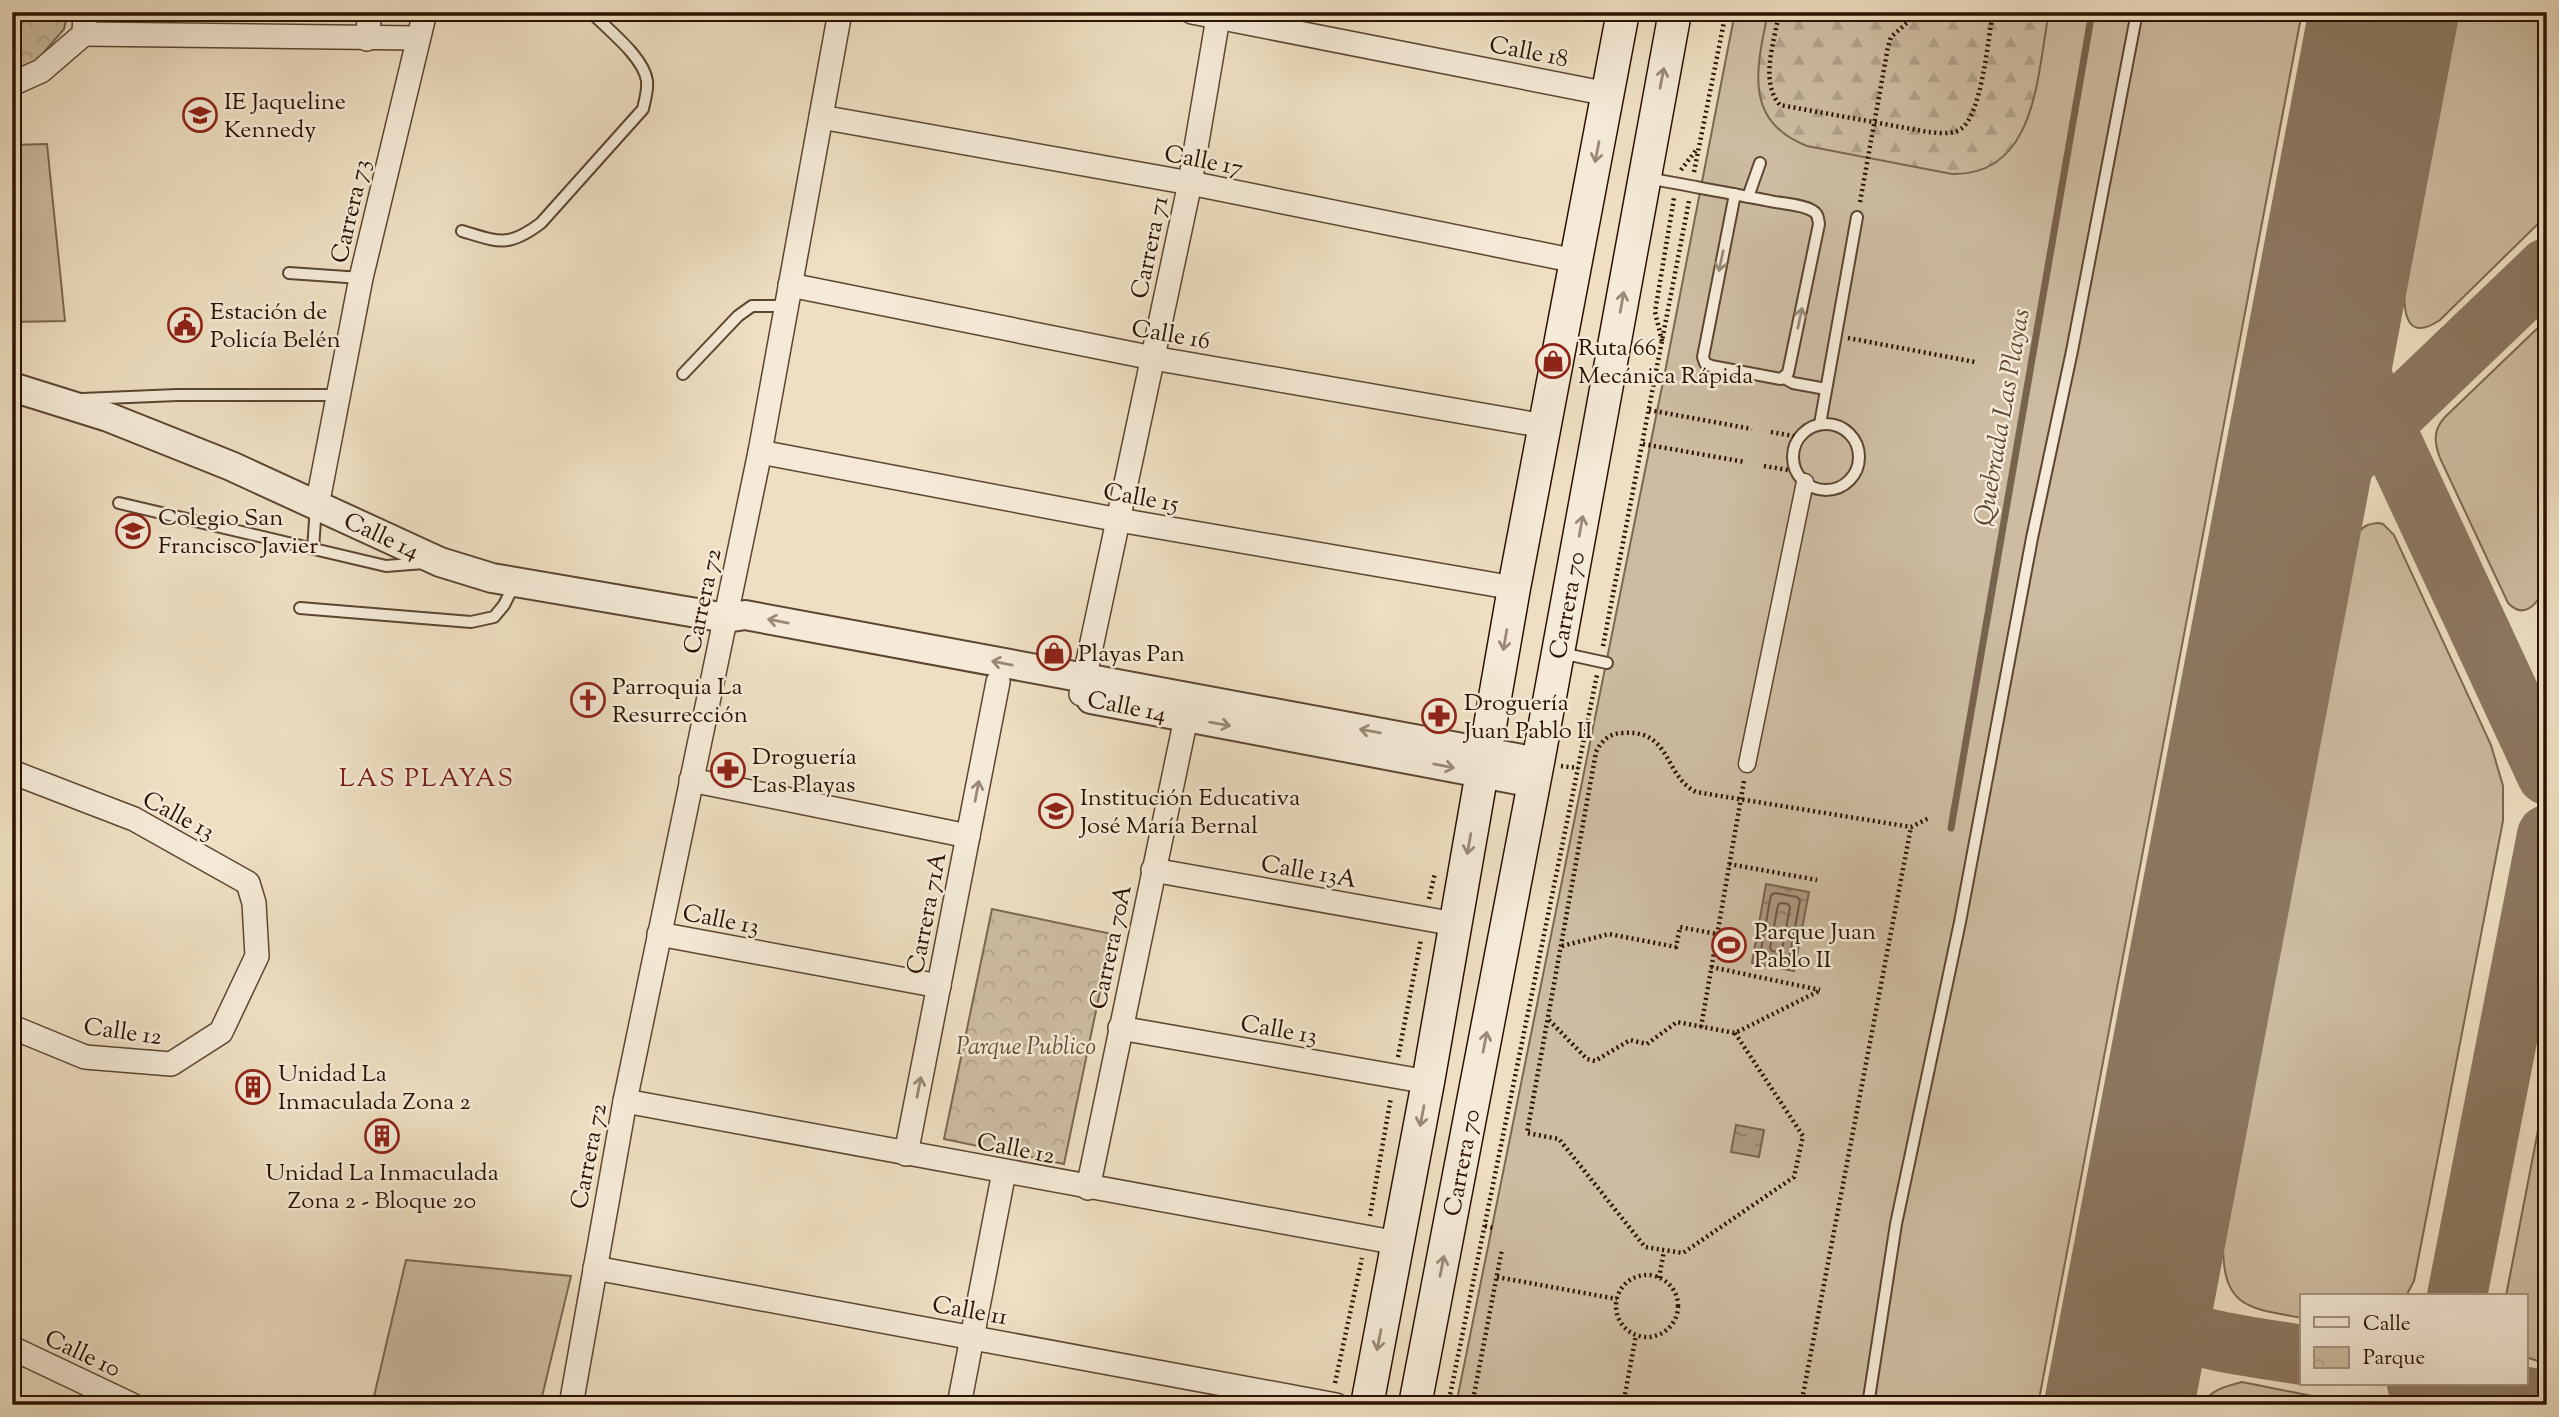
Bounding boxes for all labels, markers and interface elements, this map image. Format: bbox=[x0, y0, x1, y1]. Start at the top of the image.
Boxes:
street label: Calle 18 bbox=[1486, 29, 1571, 77]
one-way arrow bbox=[1656, 67, 1670, 90]
place label: IE Jaqueline Kennedy bbox=[224, 86, 346, 148]
school or university icon: IE Jaqueline Kennedy bbox=[181, 96, 219, 134]
street label: Calle 17 bbox=[1161, 138, 1246, 186]
one-way arrow bbox=[1590, 140, 1603, 163]
street label: Carrera 73 bbox=[323, 156, 380, 267]
street label: Carrera 71 bbox=[1123, 193, 1178, 302]
one-way arrow bbox=[1714, 249, 1727, 272]
one-way arrow bbox=[1615, 291, 1629, 314]
place label: Estación de Policía Belén bbox=[210, 296, 341, 358]
public building icon: Estación de Policía Belén bbox=[166, 306, 204, 344]
water label: Quebrada Las Playas bbox=[1966, 306, 2041, 529]
one-way arrow bbox=[1793, 307, 1807, 330]
street label: Calle 16 bbox=[1129, 312, 1213, 360]
place label: Ruta 66 Mecánica Rápida bbox=[1578, 332, 1753, 394]
shop icon: Ruta 66 Mecánica Rápida bbox=[1534, 342, 1572, 380]
street label: Calle 15 bbox=[1100, 476, 1181, 522]
place label: Colegio San Francisco Javier bbox=[158, 502, 318, 564]
street label: Calle 14 bbox=[338, 505, 424, 569]
school or university icon: Colegio San Francisco Javier bbox=[114, 512, 152, 550]
one-way arrow bbox=[1575, 515, 1588, 538]
street label: Carrera 72 bbox=[676, 545, 732, 657]
street label: Carrera 70 bbox=[1542, 549, 1595, 662]
one-way arrow bbox=[767, 614, 790, 627]
one-way arrow bbox=[1498, 628, 1511, 651]
shop icon: Playas Pan bbox=[1035, 634, 1073, 672]
place label: Playas Pan bbox=[1078, 638, 1185, 672]
one-way arrow bbox=[991, 656, 1014, 669]
place label: Parroquia La Resurrección bbox=[612, 671, 748, 733]
church icon: Parroquia La Resurrección bbox=[569, 681, 607, 719]
street label: Calle 14 bbox=[1084, 684, 1169, 732]
place label: Droguería Juan Pablo II bbox=[1462, 687, 1593, 749]
pharmacy icon: Droguería Juan Pablo II bbox=[1420, 697, 1458, 735]
one-way arrow bbox=[1208, 718, 1231, 732]
one-way arrow bbox=[1359, 723, 1382, 737]
place label: Droguería Las Playas bbox=[752, 741, 857, 803]
pharmacy icon: Droguería Las Playas bbox=[709, 751, 747, 789]
one-way arrow bbox=[1432, 760, 1455, 773]
district label: LAS PLAYAS bbox=[339, 761, 515, 798]
one-way arrow bbox=[970, 780, 984, 803]
place label: Institución Educativa José María Bernal bbox=[1078, 782, 1300, 844]
street label: Calle 13 bbox=[136, 784, 220, 850]
school or university icon: Institución Educativa José María Bernal bbox=[1037, 792, 1075, 830]
one-way arrow bbox=[1462, 832, 1476, 855]
street label: Calle 13A bbox=[1258, 848, 1360, 898]
street label: Carrera 71A bbox=[899, 849, 957, 977]
street label: Carrera 70A bbox=[1082, 881, 1142, 1013]
street label: Calle 13 bbox=[679, 897, 762, 945]
place label: Parque Juan Pablo II bbox=[1754, 916, 1876, 978]
sports icon: Parque Juan Pablo II bbox=[1710, 926, 1748, 964]
street label: Calle 13 bbox=[1238, 1008, 1320, 1054]
street label: Calle 12 bbox=[81, 1011, 164, 1055]
park label: Parque Publico bbox=[956, 1031, 1096, 1065]
one-way arrow bbox=[1479, 1031, 1492, 1054]
place label: Unidad La Inmaculada Zona 2 bbox=[278, 1058, 471, 1120]
building icon: Unidad La Inmaculada Zona 2 bbox=[234, 1068, 272, 1106]
one-way arrow bbox=[913, 1076, 926, 1099]
street label: Carrera 72 bbox=[563, 1101, 617, 1212]
one-way arrow bbox=[1414, 1104, 1428, 1127]
street label: Carrera 70 bbox=[1436, 1106, 1490, 1219]
building icon: Unidad La Inmaculada Zona 2 - Bloque 20 bbox=[363, 1117, 401, 1155]
street label: Calle 12 bbox=[974, 1126, 1058, 1174]
place label: Unidad La Inmaculada Zona 2 - Bloque 20 bbox=[265, 1157, 499, 1219]
one-way arrow bbox=[1436, 1255, 1450, 1278]
street label: Calle 11 bbox=[929, 1289, 1010, 1335]
legend bbox=[2300, 1294, 2528, 1386]
text: Calle bbox=[2363, 1310, 2411, 1340]
street label: Calle 10 bbox=[39, 1322, 126, 1387]
one-way arrow bbox=[1372, 1328, 1386, 1351]
text: Parque bbox=[2363, 1344, 2425, 1374]

